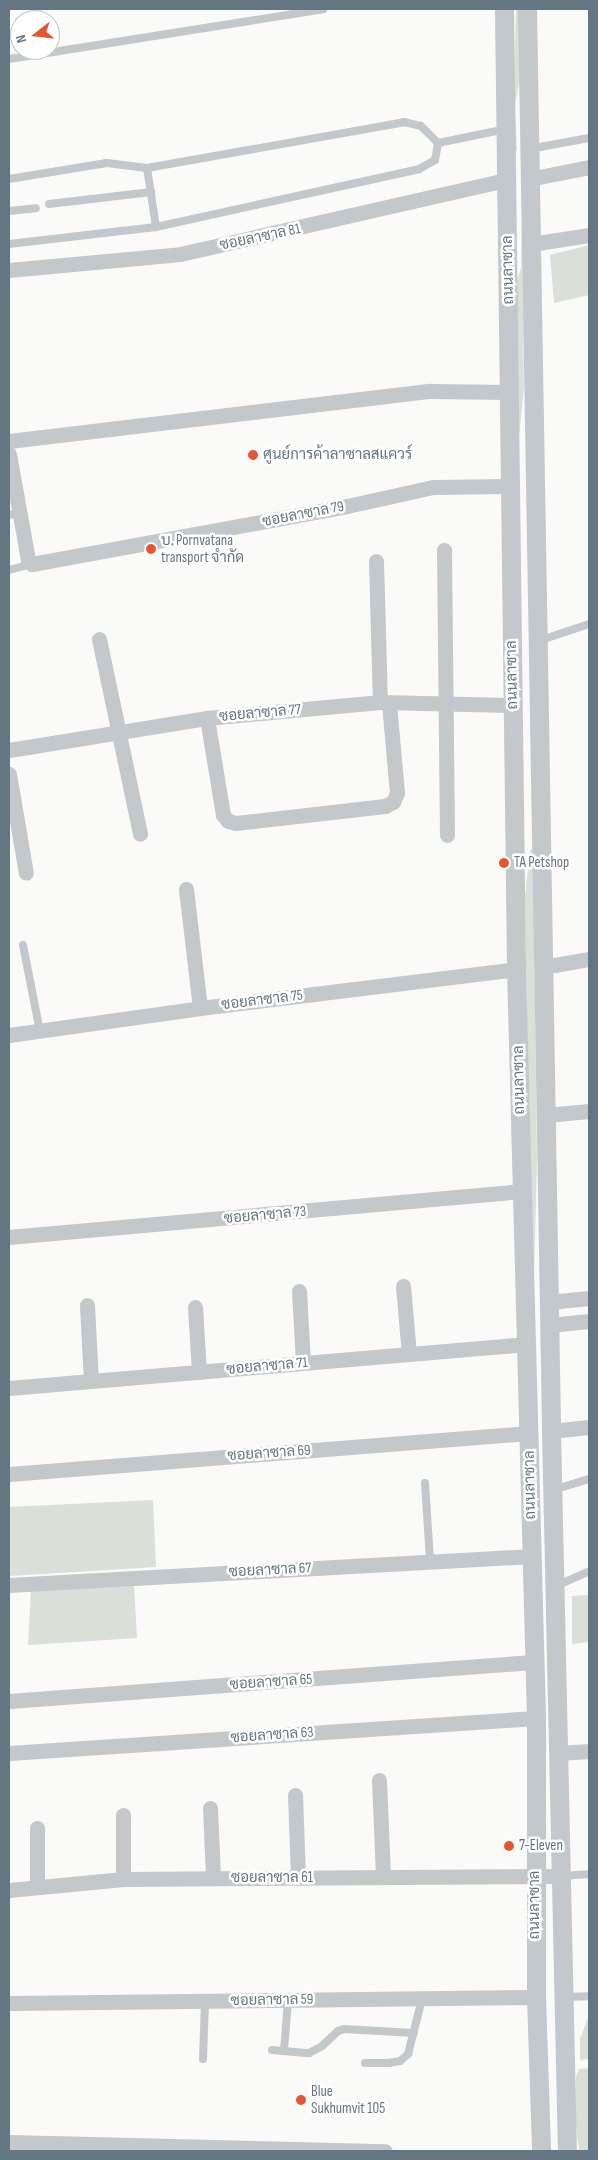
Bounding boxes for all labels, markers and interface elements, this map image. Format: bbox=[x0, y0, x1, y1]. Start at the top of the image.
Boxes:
north arrow bbox=[10, 10, 60, 60]
text: N bbox=[12, 33, 30, 45]
street label: ซอยลาซาล 81 bbox=[218, 220, 302, 254]
street label: ถนนลาซาล bbox=[498, 235, 518, 305]
place label: ศูนย์การค้าลาซาลสแควร์ bbox=[263, 446, 412, 464]
marker: ศูนย์การค้าลาซาลสแควร์ bbox=[247, 449, 259, 461]
street label: ซอยลาซาล 79 bbox=[261, 497, 345, 531]
place label: บ. Pornvatana transport จำกัด bbox=[161, 531, 244, 566]
marker: บ. Pornvatana transport จำกัด bbox=[145, 543, 157, 555]
street label: ถนนลาซาล bbox=[502, 640, 522, 710]
street label: ซอยลาซาล 77 bbox=[218, 700, 302, 726]
place label: TA Petshop bbox=[514, 854, 569, 872]
marker: TA Petshop bbox=[498, 857, 510, 869]
street label: ซอยลาซาล 75 bbox=[220, 986, 304, 1014]
street label: ถนนลาซาล bbox=[509, 1045, 529, 1115]
street label: ซอยลาซาล 73 bbox=[223, 1202, 307, 1228]
street label: ซอยลาซาล 71 bbox=[226, 1353, 308, 1379]
street label: ซอยลาซาล 69 bbox=[227, 1441, 311, 1465]
street label: ถนนลาซาล bbox=[520, 1450, 540, 1520]
street label: ซอยลาซาล 67 bbox=[228, 1559, 312, 1581]
street label: ซอยลาซาล 65 bbox=[229, 1670, 313, 1694]
street label: ซอยลาซาล 63 bbox=[230, 1723, 314, 1747]
place label: 7-Eleven bbox=[519, 1837, 563, 1855]
marker: 7-Eleven bbox=[503, 1840, 515, 1852]
street label: ซอยลาซาล 61 bbox=[231, 1869, 313, 1887]
street label: ถนนลาซาล bbox=[526, 1870, 544, 1940]
street label: ซอยลาซาล 59 bbox=[230, 1990, 314, 2010]
place label: Blue Sukhumvit 105 bbox=[311, 2082, 385, 2117]
marker: Blue Sukhumvit 105 bbox=[295, 2094, 307, 2106]

